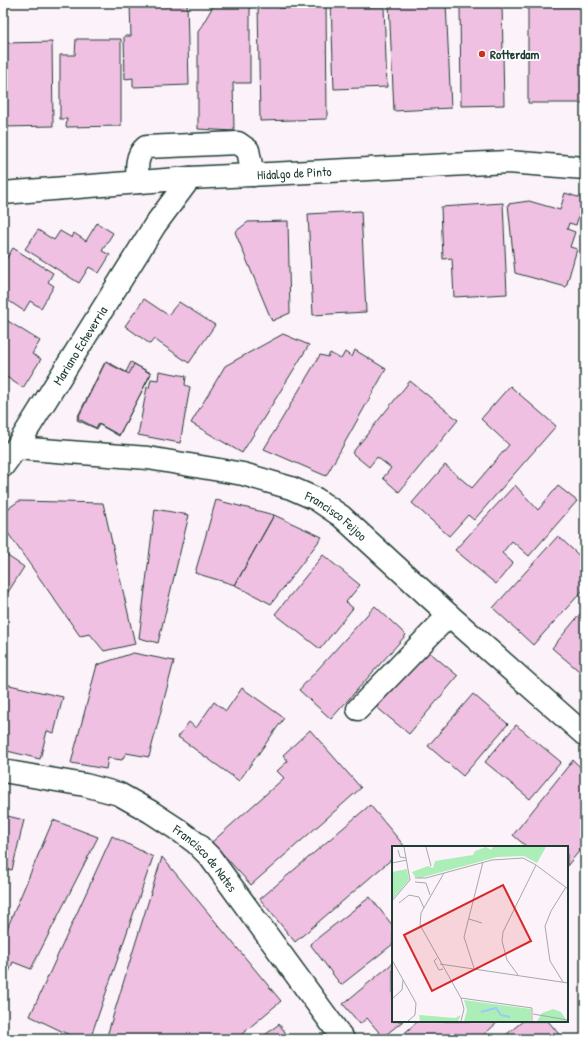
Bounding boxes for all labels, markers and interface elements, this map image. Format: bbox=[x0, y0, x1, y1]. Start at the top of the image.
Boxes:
place label: Rotterdam bbox=[490, 45, 539, 63]
marker: Rotterdam bbox=[477, 49, 487, 59]
street label: Hidalgo de Pinto bbox=[256, 162, 332, 184]
street label: Mariano Echeverria bbox=[48, 303, 111, 388]
street label: Francisco Feijoo bbox=[301, 486, 371, 545]
street label: Francisco de Nates bbox=[169, 819, 241, 895]
inset map bbox=[392, 846, 568, 1022]

